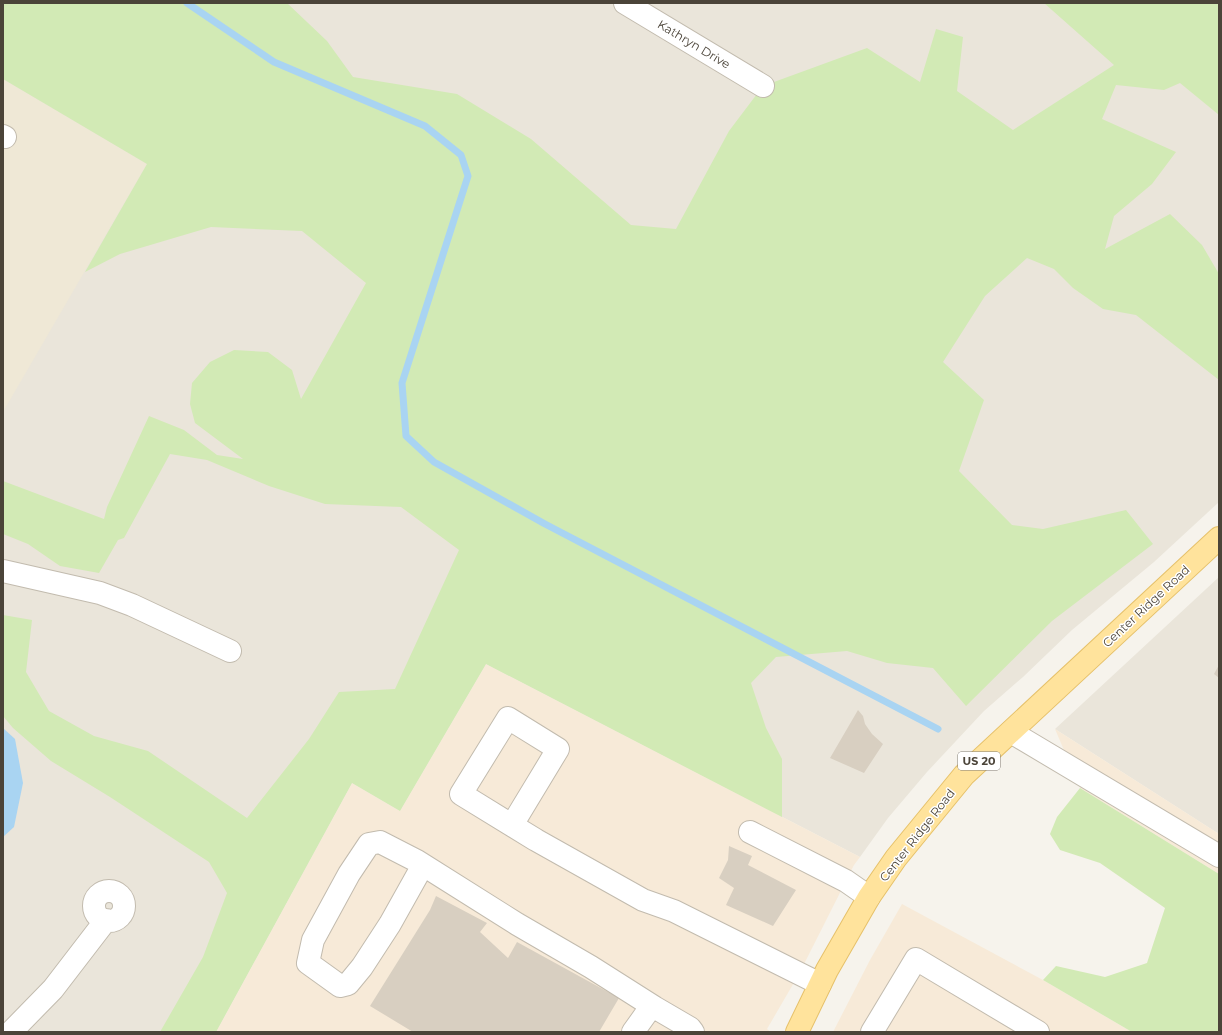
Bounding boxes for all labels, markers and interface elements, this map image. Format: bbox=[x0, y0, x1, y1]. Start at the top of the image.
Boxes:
street label: Kathryn Drive bbox=[655, 16, 733, 72]
street label: Center Ridge Road bbox=[1099, 562, 1193, 650]
road number: US 20 bbox=[958, 752, 1000, 770]
street label: Center Ridge Road bbox=[876, 786, 958, 884]

